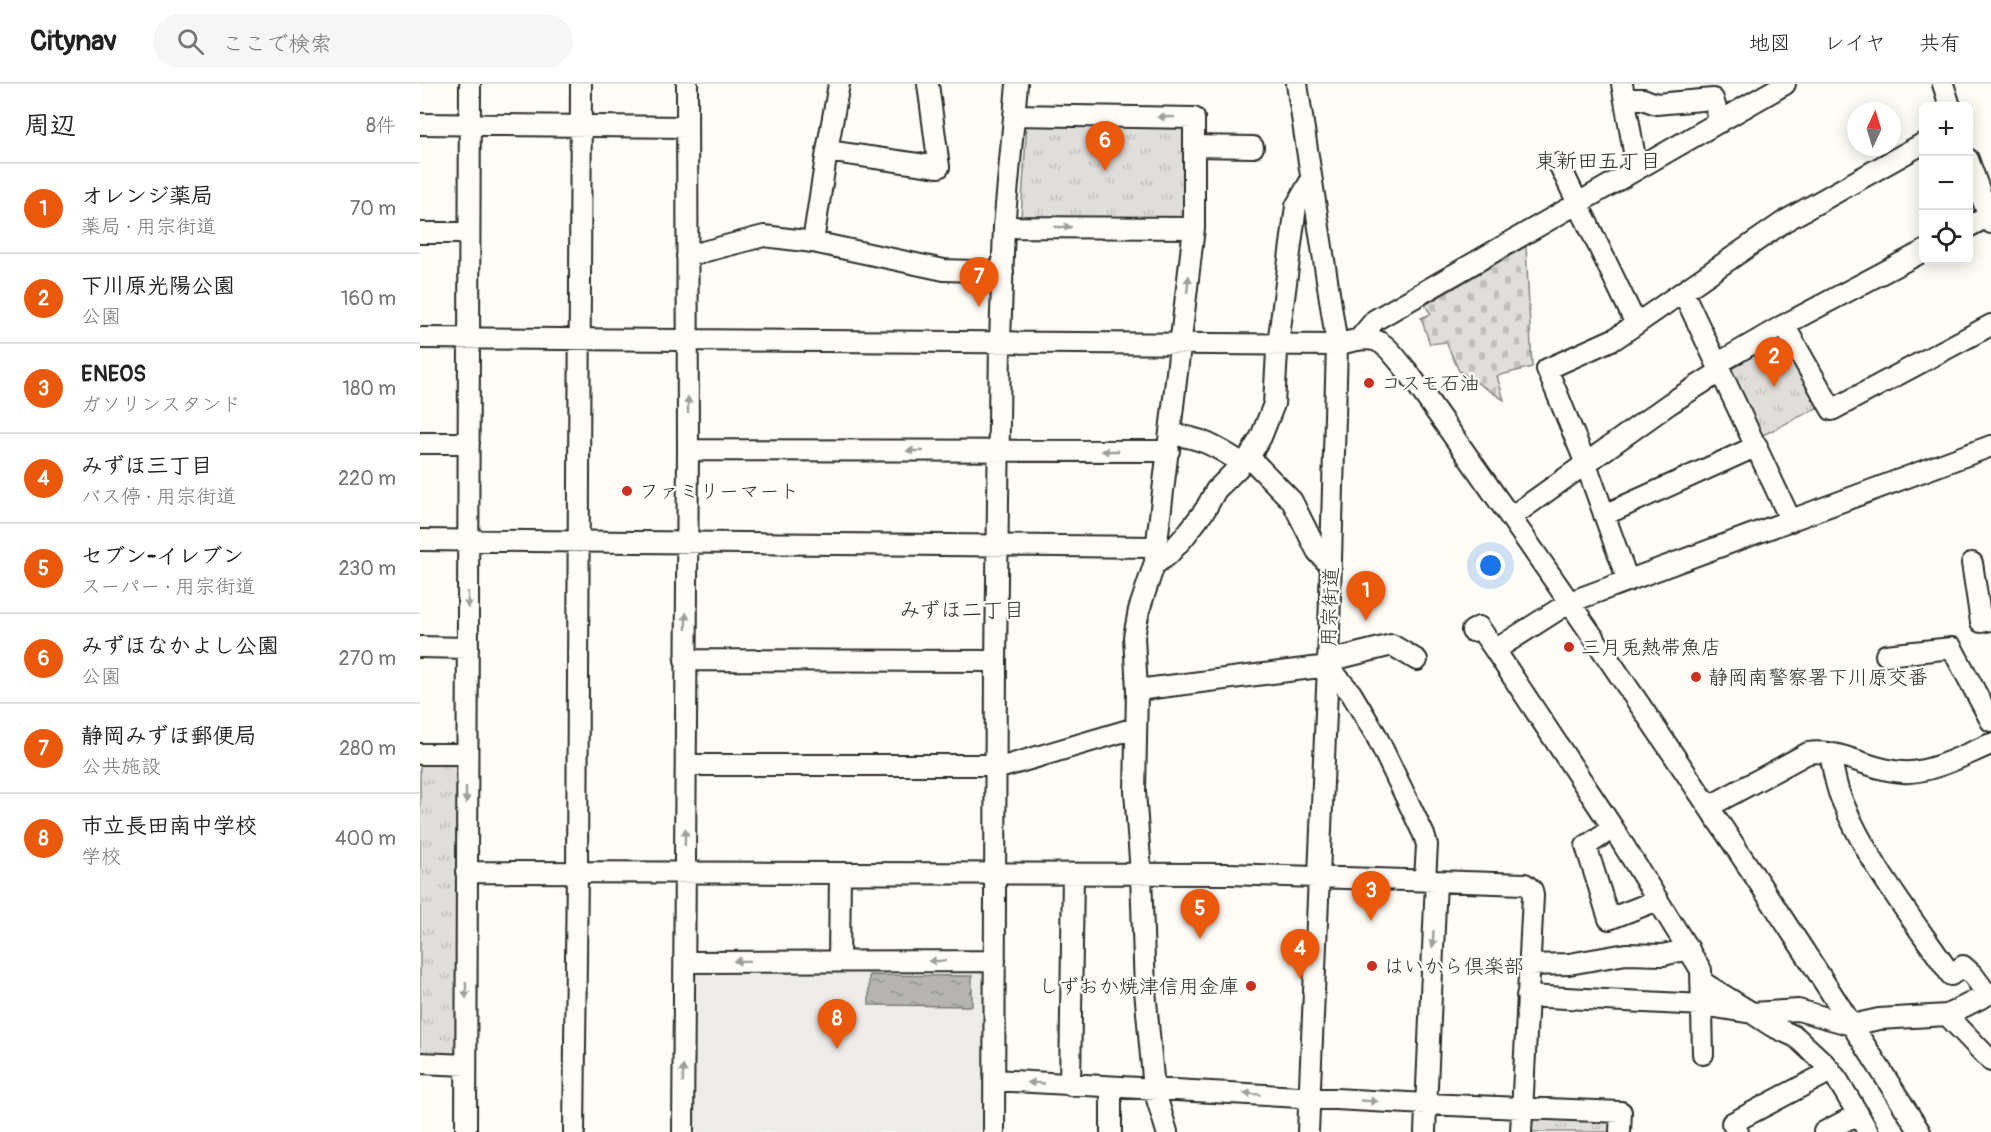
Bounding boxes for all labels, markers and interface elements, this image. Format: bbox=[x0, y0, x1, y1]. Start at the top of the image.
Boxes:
search box bbox=[153, 14, 573, 68]
text: Citynav bbox=[30, 24, 117, 59]
icon: search bbox=[174, 25, 207, 58]
text: ここで検索 bbox=[222, 30, 332, 58]
text: 地図 bbox=[1749, 30, 1791, 57]
text: レイヤ bbox=[1824, 30, 1886, 57]
text: 共有 bbox=[1919, 30, 1961, 57]
north arrow bbox=[1847, 102, 1901, 156]
map controls bbox=[1919, 102, 1973, 264]
button: + bbox=[1919, 102, 1973, 156]
text: 周辺 bbox=[24, 110, 76, 142]
one-way arrow bbox=[1157, 112, 1176, 122]
text: 8件 bbox=[366, 113, 396, 138]
pin: 6 bbox=[1086, 122, 1124, 171]
district label: 東新田五丁目 bbox=[1535, 148, 1661, 175]
button: − bbox=[1919, 156, 1973, 210]
text: オレンジ薬局 bbox=[81, 182, 213, 210]
text: 1 bbox=[40, 196, 47, 221]
text: 70 m bbox=[350, 196, 396, 221]
button: locate bbox=[1919, 210, 1973, 264]
text: 薬局 · 用宗街道 bbox=[81, 214, 216, 239]
one-way arrow bbox=[1053, 222, 1072, 232]
pin: 7 bbox=[960, 258, 998, 307]
text: 下川原光陽公園 bbox=[81, 272, 235, 300]
one-way arrow bbox=[1183, 275, 1193, 294]
text: 2 bbox=[38, 286, 49, 311]
text: 160 m bbox=[341, 286, 396, 311]
text: 公園 bbox=[81, 304, 121, 329]
pin: 2 bbox=[1754, 338, 1794, 387]
text: ENEOS bbox=[81, 360, 146, 388]
place label: コスモ石油 bbox=[1381, 371, 1480, 396]
text: 3 bbox=[38, 376, 49, 401]
text: 180 m bbox=[342, 376, 396, 401]
marker: コスモ石油 bbox=[1362, 376, 1376, 390]
text: ガソリンスタンド bbox=[81, 392, 241, 417]
one-way arrow bbox=[683, 395, 692, 414]
one-way arrow bbox=[906, 446, 925, 456]
one-way arrow bbox=[1101, 446, 1120, 456]
text: みずほ三丁目 bbox=[81, 452, 213, 480]
text: 4 bbox=[38, 466, 49, 491]
text: 220 m bbox=[338, 466, 396, 491]
place label: ファミリーマート bbox=[639, 479, 799, 504]
text: バス停 · 用宗街道 bbox=[81, 484, 236, 509]
marker: ファミリーマート bbox=[620, 484, 634, 498]
text: セブン-イレブン bbox=[81, 542, 244, 570]
your location bbox=[1476, 551, 1505, 580]
text: 5 bbox=[38, 556, 49, 581]
text: 230 m bbox=[339, 556, 396, 581]
street label: 用宗街道 bbox=[1316, 567, 1344, 647]
pin: 1 bbox=[1346, 572, 1386, 621]
text: スーパー · 用宗街道 bbox=[81, 574, 255, 599]
one-way arrow bbox=[463, 590, 473, 609]
district label: みずほ二丁目 bbox=[899, 597, 1025, 624]
one-way arrow bbox=[681, 611, 691, 630]
text: みずほなかよし公園 bbox=[81, 632, 279, 660]
place label: 三月兎熱帯魚店 bbox=[1581, 635, 1721, 660]
marker: 三月兎熱帯魚店 bbox=[1562, 640, 1576, 654]
text: 6 bbox=[38, 646, 49, 671]
text: 270 m bbox=[338, 646, 396, 671]
text: 公園 bbox=[81, 664, 121, 689]
place label: 静岡南警察署下川原交番 bbox=[1708, 665, 1928, 690]
marker: 静岡南警察署下川原交番 bbox=[1689, 670, 1703, 684]
text: 静岡みずほ郵便局 bbox=[81, 722, 257, 750]
text: 7 bbox=[38, 736, 49, 761]
text: 280 m bbox=[339, 736, 396, 761]
text: 公共施設 bbox=[81, 754, 161, 779]
one-way arrow bbox=[461, 785, 471, 804]
text: 市立長田南中学校 bbox=[81, 812, 257, 840]
text: 8 bbox=[38, 826, 49, 851]
text: 400 m bbox=[335, 826, 396, 851]
one-way arrow bbox=[680, 827, 690, 846]
text: 学校 bbox=[81, 844, 121, 869]
pin: 3 bbox=[1352, 872, 1390, 921]
pin: 5 bbox=[1180, 890, 1220, 939]
pin: 4 bbox=[1280, 930, 1320, 979]
one-way arrow bbox=[1429, 930, 1438, 949]
place label: はいから倶楽部 bbox=[1384, 954, 1524, 979]
one-way arrow bbox=[732, 956, 751, 966]
one-way arrow bbox=[927, 956, 946, 966]
marker: はいから倶楽部 bbox=[1365, 959, 1379, 973]
place label: しずおか焼津信用金庫 bbox=[1039, 974, 1239, 999]
marker: しずおか焼津信用金庫 bbox=[1244, 979, 1258, 993]
one-way arrow bbox=[461, 980, 471, 999]
pin: 8 bbox=[818, 1000, 856, 1049]
one-way arrow bbox=[679, 1064, 688, 1083]
one-way arrow bbox=[1027, 1078, 1046, 1087]
one-way arrow bbox=[1242, 1090, 1261, 1099]
one-way arrow bbox=[1359, 1097, 1378, 1106]

